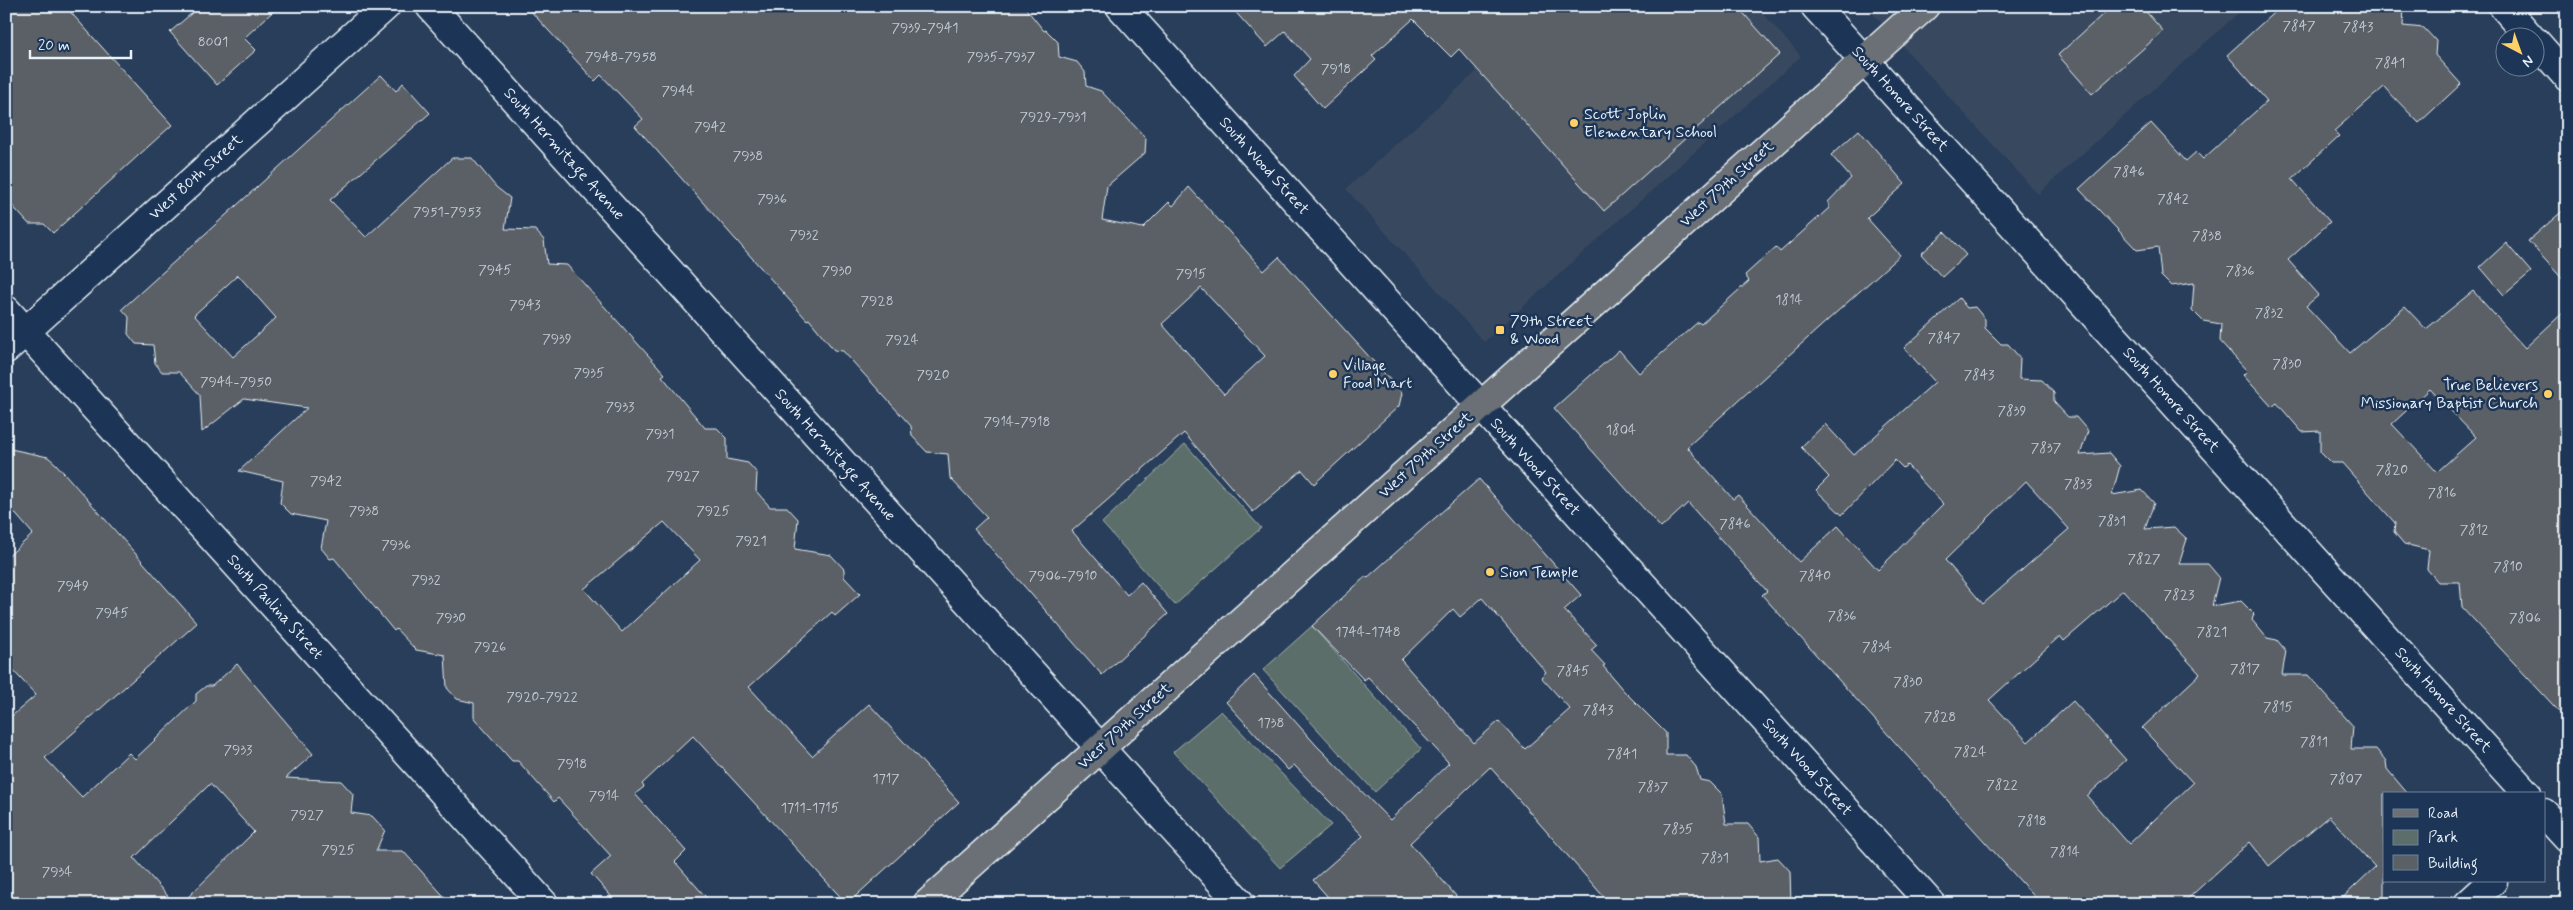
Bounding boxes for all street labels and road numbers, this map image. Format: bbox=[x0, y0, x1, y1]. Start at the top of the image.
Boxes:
street label: South Honore Street bbox=[1847, 42, 1954, 157]
street label: South Hermitage Avenue bbox=[498, 83, 629, 225]
street label: South Wood Street bbox=[1214, 112, 1314, 220]
street label: West 80th Street bbox=[145, 129, 248, 225]
street label: West 79th Street bbox=[1675, 136, 1779, 232]
street label: South Honore Street bbox=[2118, 343, 2225, 458]
street label: South Hermitage Avenue bbox=[769, 384, 900, 526]
street label: West 79th Street bbox=[1374, 407, 1478, 503]
street label: South Wood Street bbox=[1485, 413, 1585, 521]
street label: South Paulina Street bbox=[222, 550, 328, 664]
street label: South Honore Street bbox=[2390, 643, 2497, 758]
street label: West 79th Street bbox=[1073, 678, 1177, 774]
street label: South Wood Street bbox=[1757, 713, 1857, 821]

